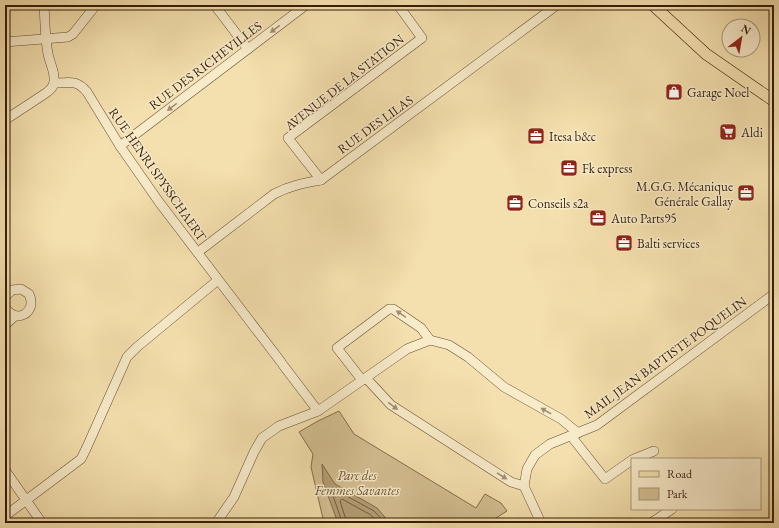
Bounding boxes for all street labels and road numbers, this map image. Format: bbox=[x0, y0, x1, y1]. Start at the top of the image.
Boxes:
street label: RUE DES RICHEVILLES bbox=[145, 17, 265, 113]
street label: AVENUE DE LA STATION bbox=[280, 30, 408, 135]
street label: RUE DES LILAS bbox=[334, 91, 416, 158]
street label: RUE HENRI SPYSSCHAERT bbox=[105, 104, 210, 244]
street label: MAIL JEAN BAPTISTE POQUELIN bbox=[581, 292, 750, 422]

